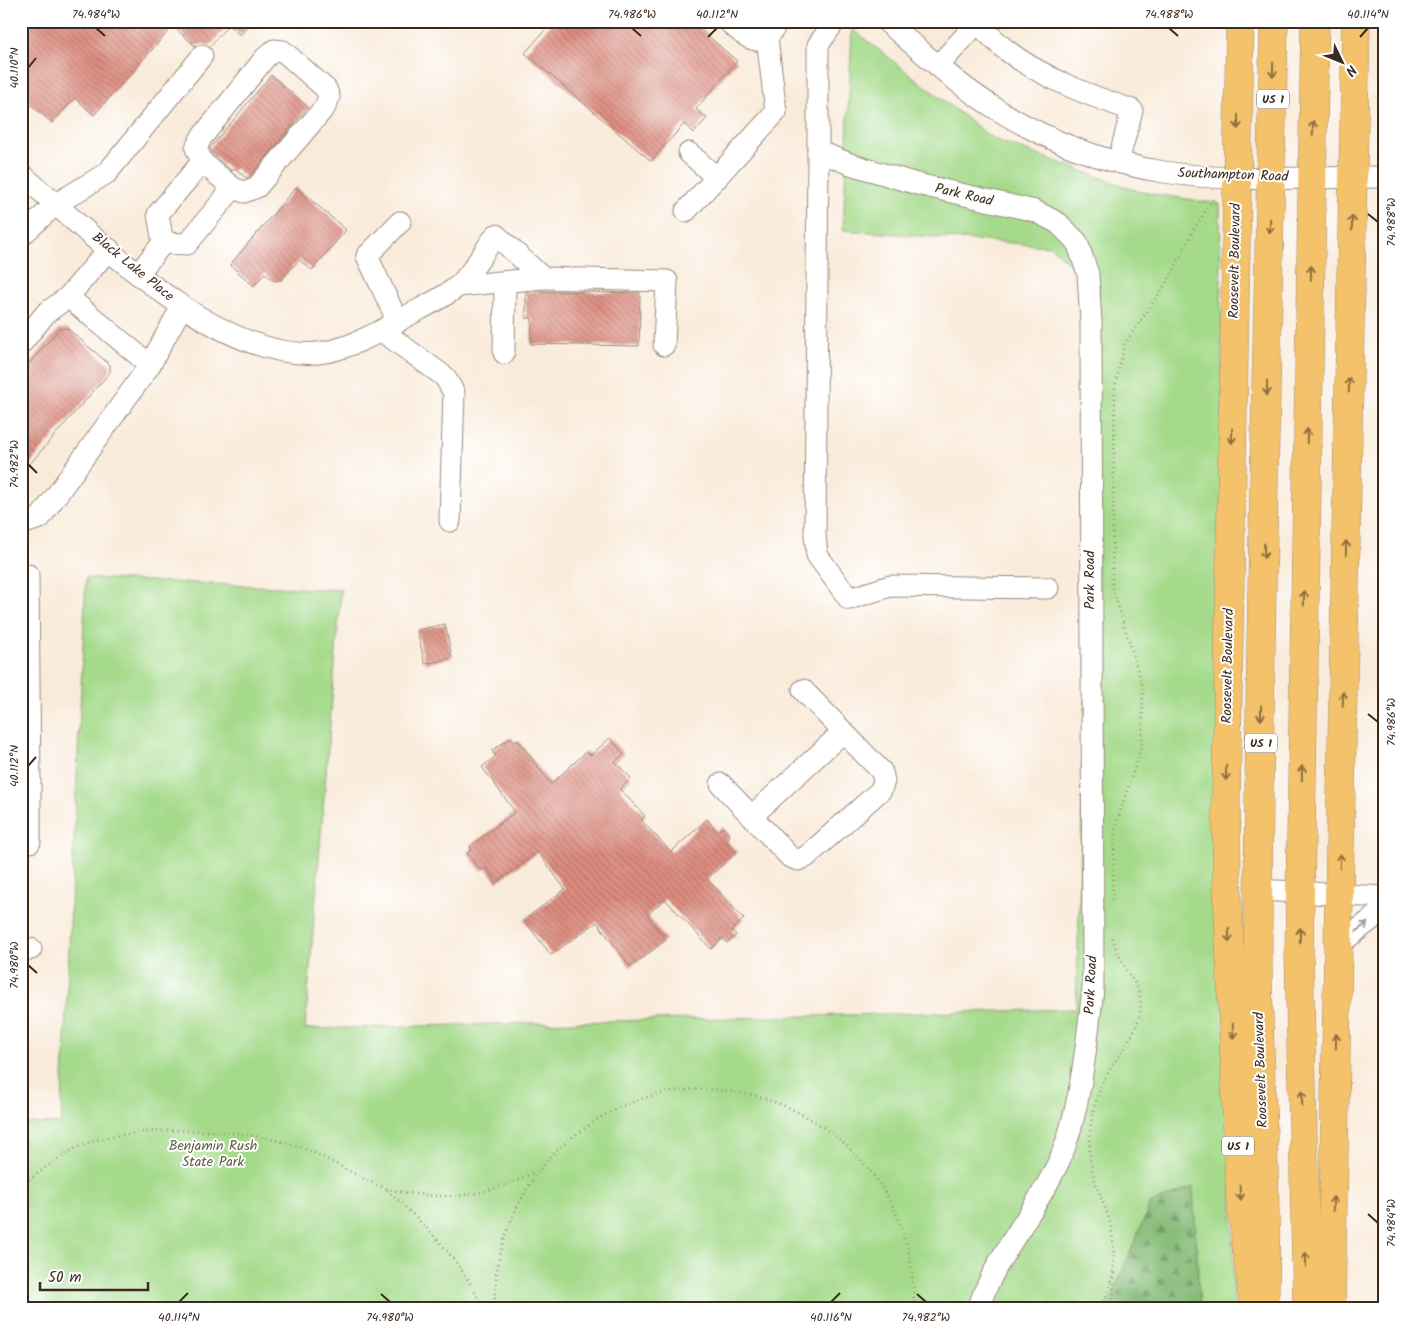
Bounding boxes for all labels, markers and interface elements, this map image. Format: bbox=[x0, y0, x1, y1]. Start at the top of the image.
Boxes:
text: 74.984°W bbox=[72, 5, 120, 24]
text: 74.986°W bbox=[608, 5, 656, 24]
text: 40.112°N bbox=[696, 5, 738, 24]
text: 74.988°W bbox=[1145, 5, 1193, 24]
text: 40.114°N bbox=[1347, 5, 1389, 24]
north arrow bbox=[1318, 38, 1368, 88]
text: 40.110°N bbox=[5, 47, 24, 89]
text: N bbox=[1340, 59, 1362, 81]
one-way arrow bbox=[1269, 62, 1278, 78]
road number: US 1 bbox=[1257, 90, 1289, 108]
one-way arrow bbox=[1233, 114, 1242, 130]
one-way arrow bbox=[1309, 121, 1318, 137]
street label: Southampton Road bbox=[1177, 162, 1290, 188]
street label: Park Road bbox=[933, 178, 996, 213]
text: 74.988°W bbox=[1382, 198, 1401, 246]
street label: Roosevelt Boulevard bbox=[1223, 202, 1247, 319]
one-way arrow bbox=[1347, 215, 1357, 231]
one-way arrow bbox=[1266, 218, 1275, 234]
street label: Black Lake Place bbox=[87, 227, 179, 307]
one-way arrow bbox=[1306, 266, 1315, 282]
one-way arrow bbox=[1344, 377, 1354, 394]
one-way arrow bbox=[1263, 380, 1272, 396]
one-way arrow bbox=[1227, 427, 1237, 443]
one-way arrow bbox=[1303, 428, 1312, 444]
text: 74.982°W bbox=[5, 440, 24, 488]
one-way arrow bbox=[1341, 540, 1351, 556]
one-way arrow bbox=[1260, 542, 1269, 558]
street label: Park Road bbox=[1079, 549, 1101, 610]
one-way arrow bbox=[1299, 590, 1309, 606]
street label: Roosevelt Boulevard bbox=[1216, 607, 1240, 724]
one-way arrow bbox=[1338, 691, 1348, 707]
text: 74.986°W bbox=[1382, 698, 1401, 746]
one-way arrow bbox=[1257, 705, 1266, 721]
road number: US 1 bbox=[1245, 734, 1277, 752]
text: 40.112°N bbox=[5, 745, 24, 787]
one-way arrow bbox=[1221, 764, 1231, 781]
one-way arrow bbox=[1297, 765, 1307, 781]
one-way arrow bbox=[1335, 853, 1345, 870]
one-way arrow bbox=[1355, 922, 1368, 933]
one-way arrow bbox=[1225, 927, 1234, 943]
one-way arrow bbox=[1295, 927, 1304, 943]
text: 74.980°W bbox=[5, 941, 24, 989]
street label: Park Road bbox=[1078, 954, 1104, 1015]
street label: Roosevelt Boulevard bbox=[1248, 1011, 1274, 1128]
one-way arrow bbox=[1229, 1022, 1238, 1038]
one-way arrow bbox=[1331, 1033, 1341, 1050]
one-way arrow bbox=[1297, 1090, 1307, 1106]
park label: Benjamin Rush State Park bbox=[169, 1135, 257, 1173]
road number: US 1 bbox=[1222, 1136, 1254, 1156]
one-way arrow bbox=[1236, 1185, 1245, 1201]
one-way arrow bbox=[1328, 1196, 1338, 1212]
text: 74.984°W bbox=[1382, 1199, 1401, 1247]
one-way arrow bbox=[1301, 1252, 1311, 1268]
scale bar bbox=[40, 1260, 148, 1292]
text: 50 m bbox=[48, 1266, 82, 1290]
text: 40.114°N bbox=[158, 1308, 200, 1327]
text: 74.980°W bbox=[366, 1308, 414, 1327]
text: 40.116°N bbox=[810, 1308, 852, 1327]
text: 74.982°W bbox=[902, 1308, 950, 1327]

